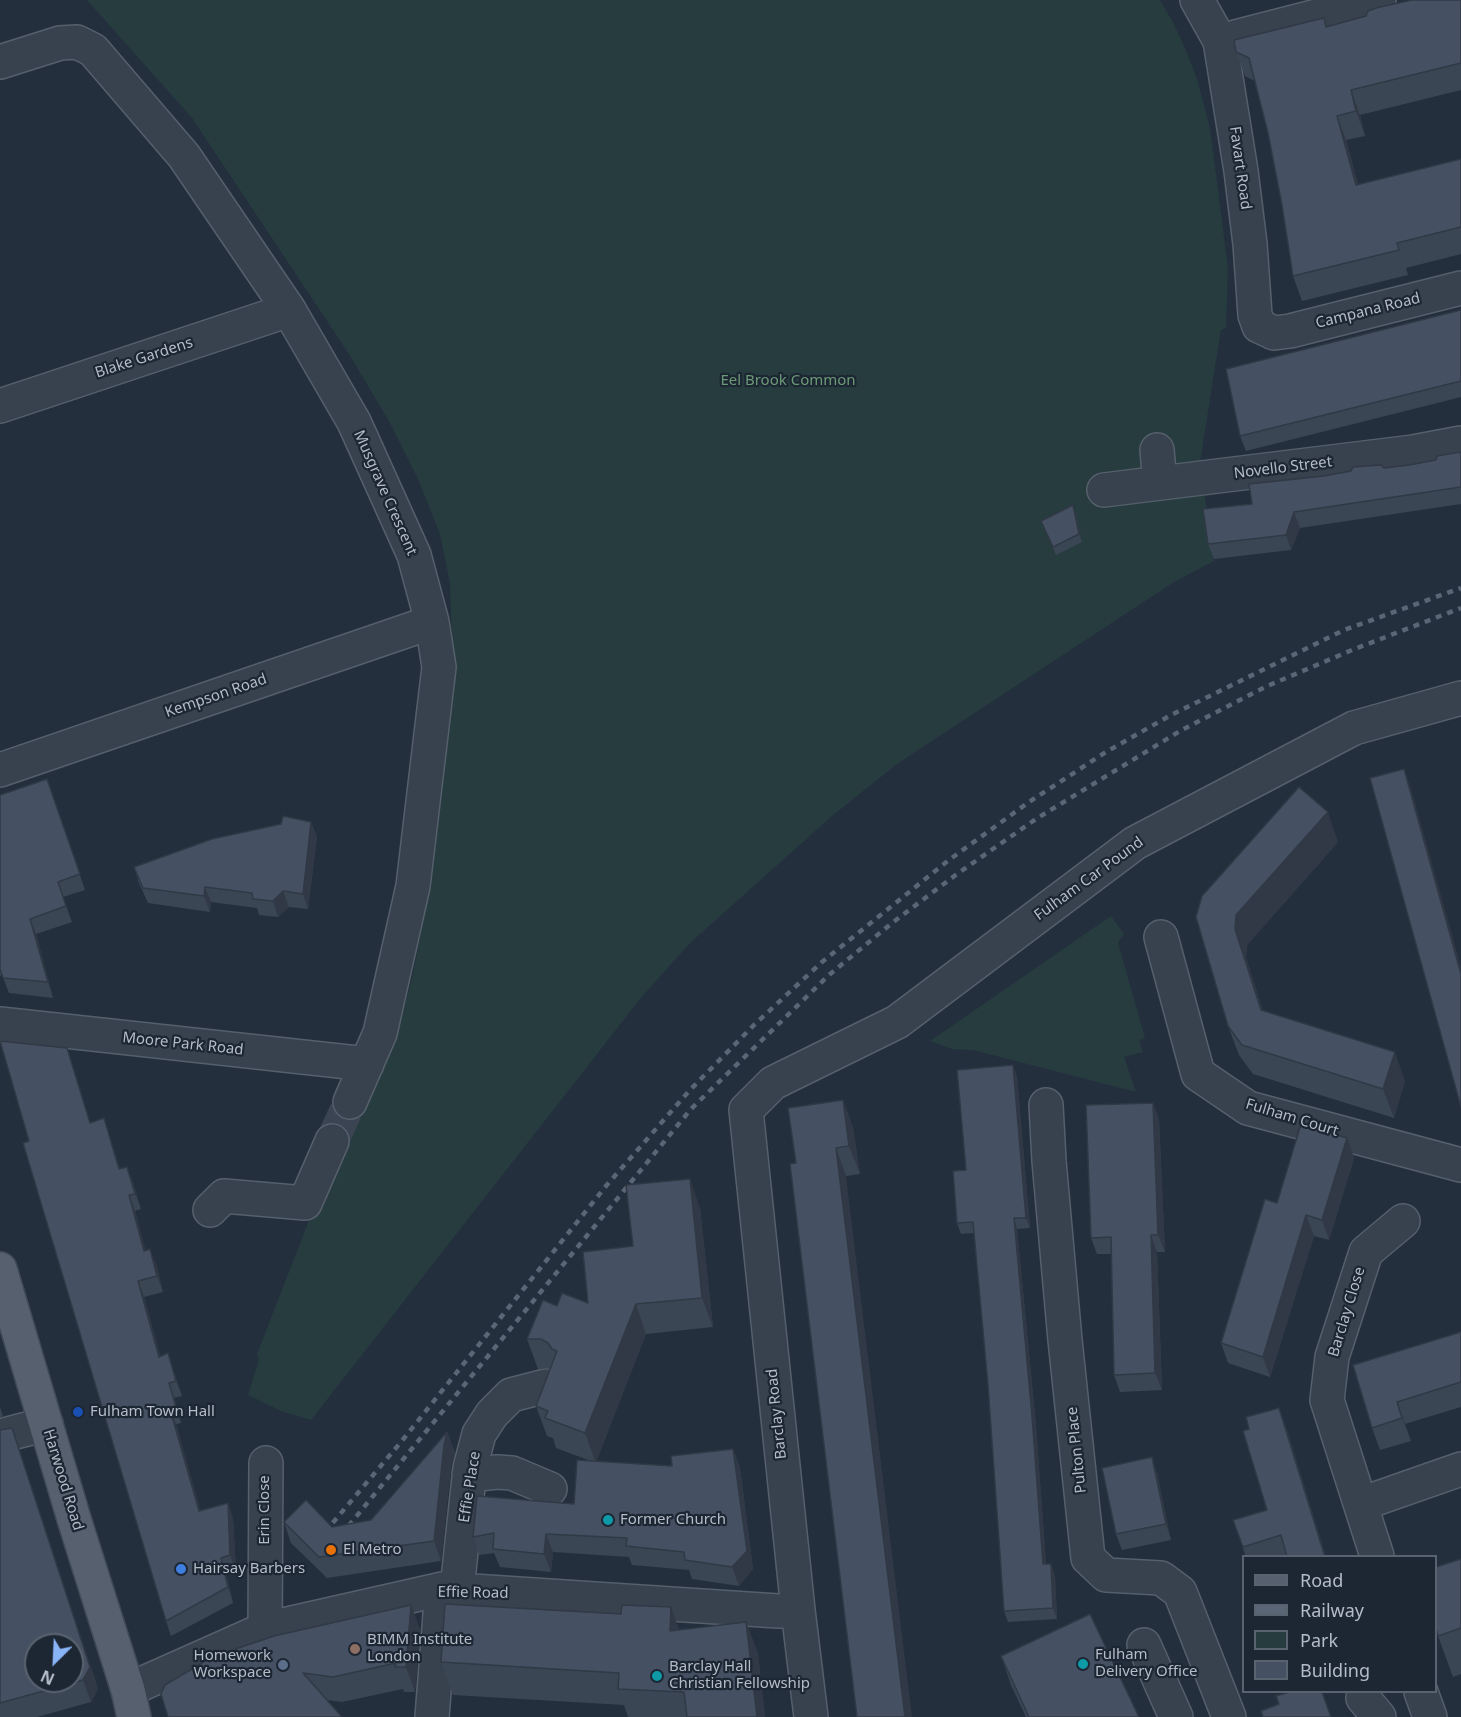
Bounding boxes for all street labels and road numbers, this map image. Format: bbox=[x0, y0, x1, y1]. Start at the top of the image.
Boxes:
street label: Favart Road bbox=[1225, 125, 1255, 211]
street label: Campana Road bbox=[1314, 289, 1422, 333]
street label: Blake Gardens bbox=[93, 334, 195, 382]
street label: Musgrave Crescent bbox=[349, 428, 421, 558]
street label: Novello Street bbox=[1233, 453, 1333, 483]
street label: Kempson Road bbox=[163, 670, 269, 722]
street label: Fulham Car Pound bbox=[1031, 833, 1147, 925]
street label: Moore Park Road bbox=[122, 1029, 244, 1059]
street label: Fulham Court bbox=[1243, 1095, 1341, 1141]
street label: Barclay Close bbox=[1325, 1265, 1369, 1359]
street label: Barclay Road bbox=[763, 1368, 791, 1460]
street label: Pulton Place bbox=[1064, 1406, 1090, 1494]
street label: Harwood Road bbox=[39, 1427, 87, 1533]
street label: Effie Place bbox=[455, 1450, 485, 1524]
street label: Erin Close bbox=[256, 1475, 274, 1545]
street label: Effie Road bbox=[437, 1583, 509, 1603]

